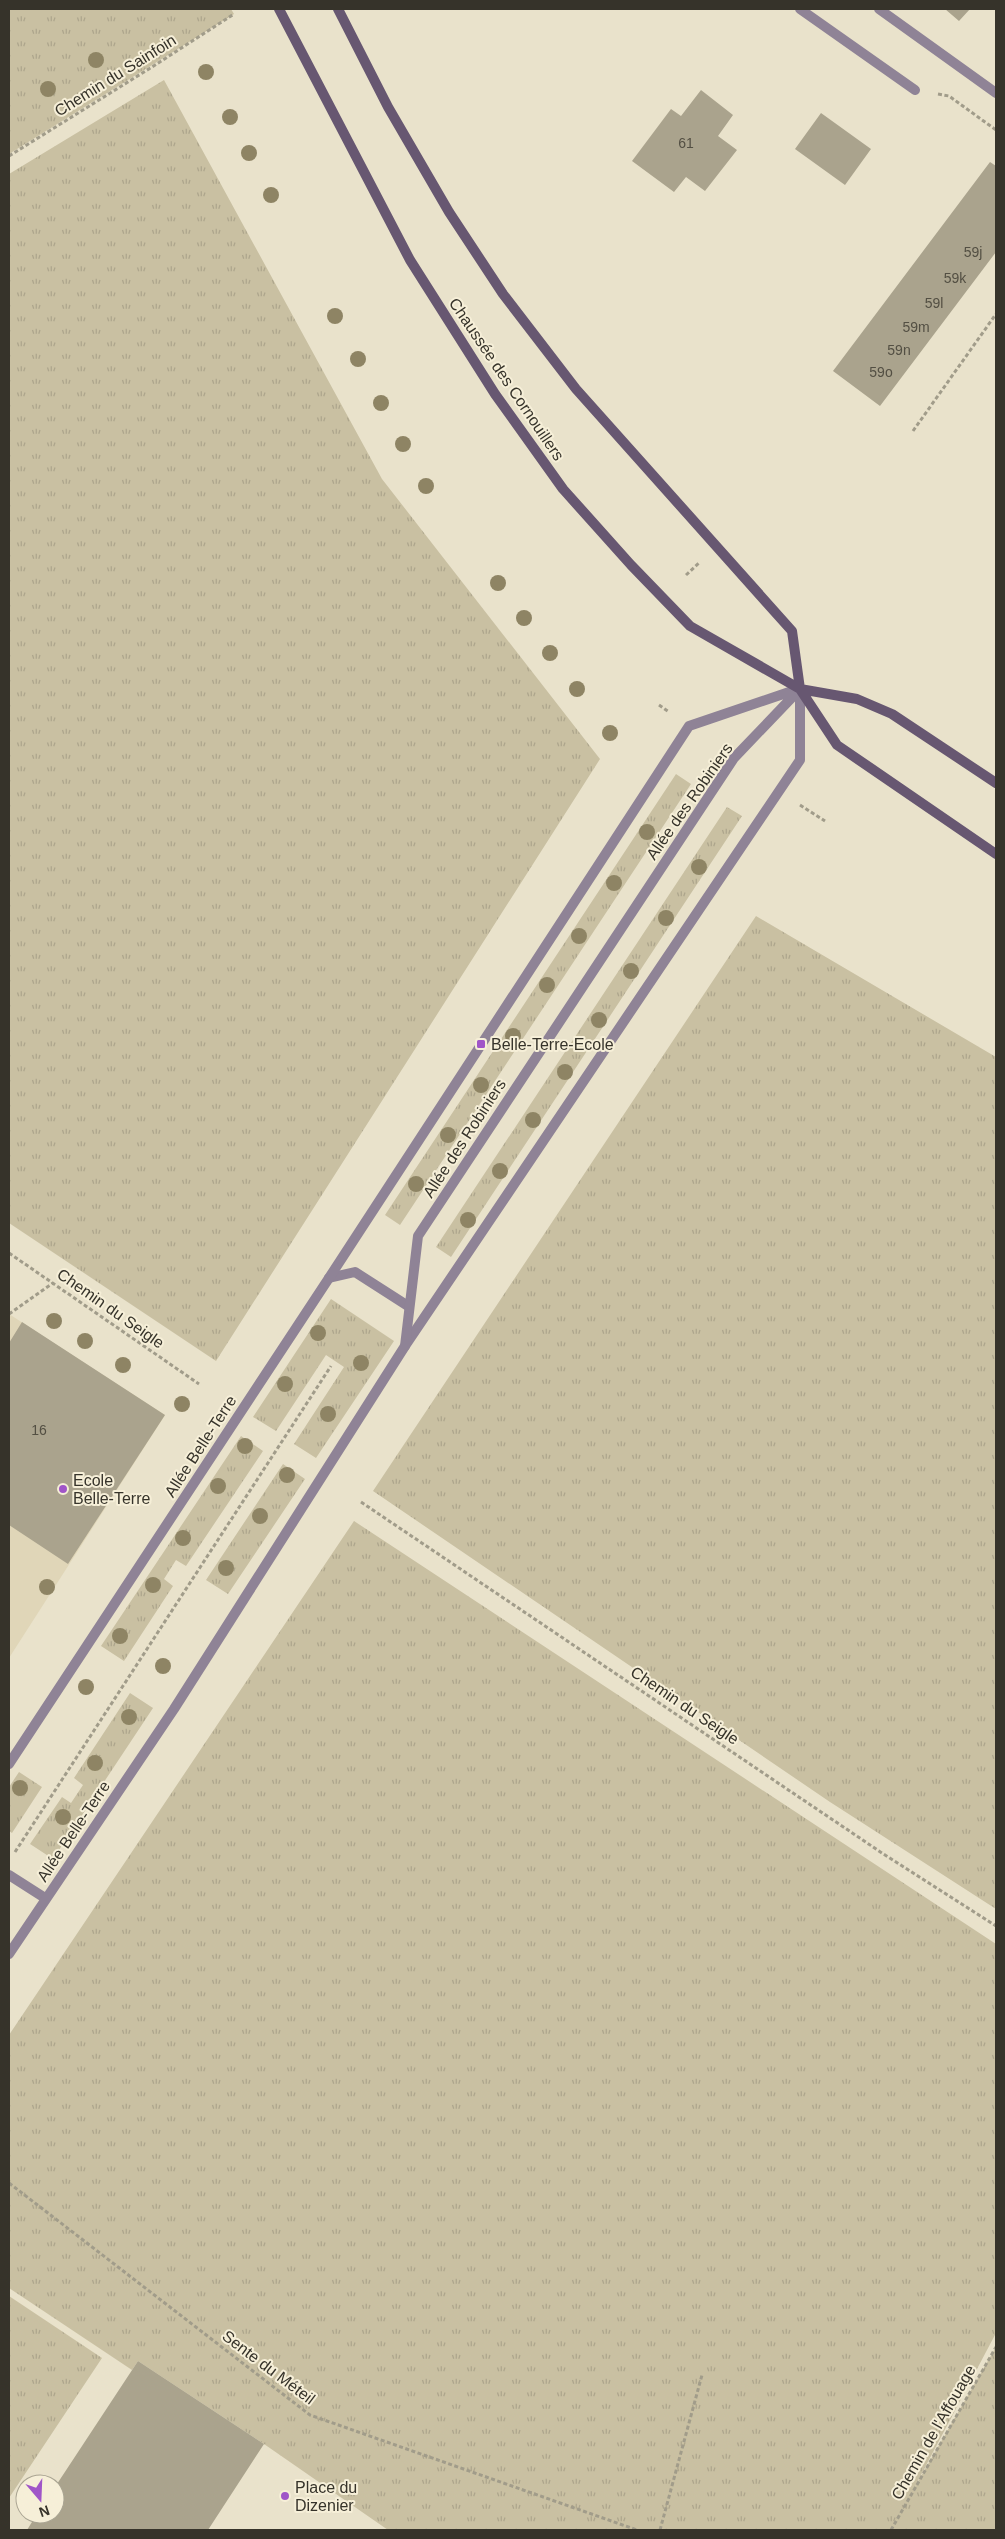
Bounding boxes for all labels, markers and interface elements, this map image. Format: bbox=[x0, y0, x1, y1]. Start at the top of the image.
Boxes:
street label: Chemin du Sainfoin bbox=[52, 31, 179, 120]
house number: 61 bbox=[678, 135, 694, 151]
house number: 59j bbox=[964, 244, 982, 260]
house number: 59k bbox=[944, 270, 967, 286]
street label: Chaussée des Cornouillers bbox=[446, 295, 567, 464]
house number: 59l bbox=[925, 295, 943, 311]
house number: 59m bbox=[902, 319, 930, 335]
house number: 59n bbox=[887, 342, 911, 358]
house number: 59o bbox=[869, 364, 893, 380]
street label: Allée des Robiniers bbox=[643, 740, 736, 863]
place label: Belle-Terre-Ecole bbox=[491, 1036, 614, 1053]
marker: Belle-Terre-Ecole bbox=[475, 1038, 487, 1050]
street label: Allée des Robiniers bbox=[420, 1076, 509, 1201]
street label: Chemin du Seigle bbox=[54, 1265, 167, 1352]
street label: Allée Belle-Terre bbox=[161, 1392, 240, 1500]
house number: 16 bbox=[31, 1422, 47, 1438]
place label: Ecole Belle-Terre bbox=[73, 1472, 150, 1507]
marker: Ecole Belle-Terre bbox=[57, 1483, 69, 1495]
street label: Chemin du Seigle bbox=[628, 1663, 742, 1748]
street label: Allée Belle-Terre bbox=[34, 1778, 113, 1885]
street label: Sente du Méteil bbox=[219, 2327, 318, 2408]
street label: Chemin de l'Affouage bbox=[888, 2362, 979, 2502]
north arrow bbox=[15, 2474, 65, 2524]
place label: Place du Dizenier bbox=[295, 2479, 357, 2514]
marker: Place du Dizenier bbox=[279, 2490, 291, 2502]
text: N bbox=[37, 2502, 52, 2521]

